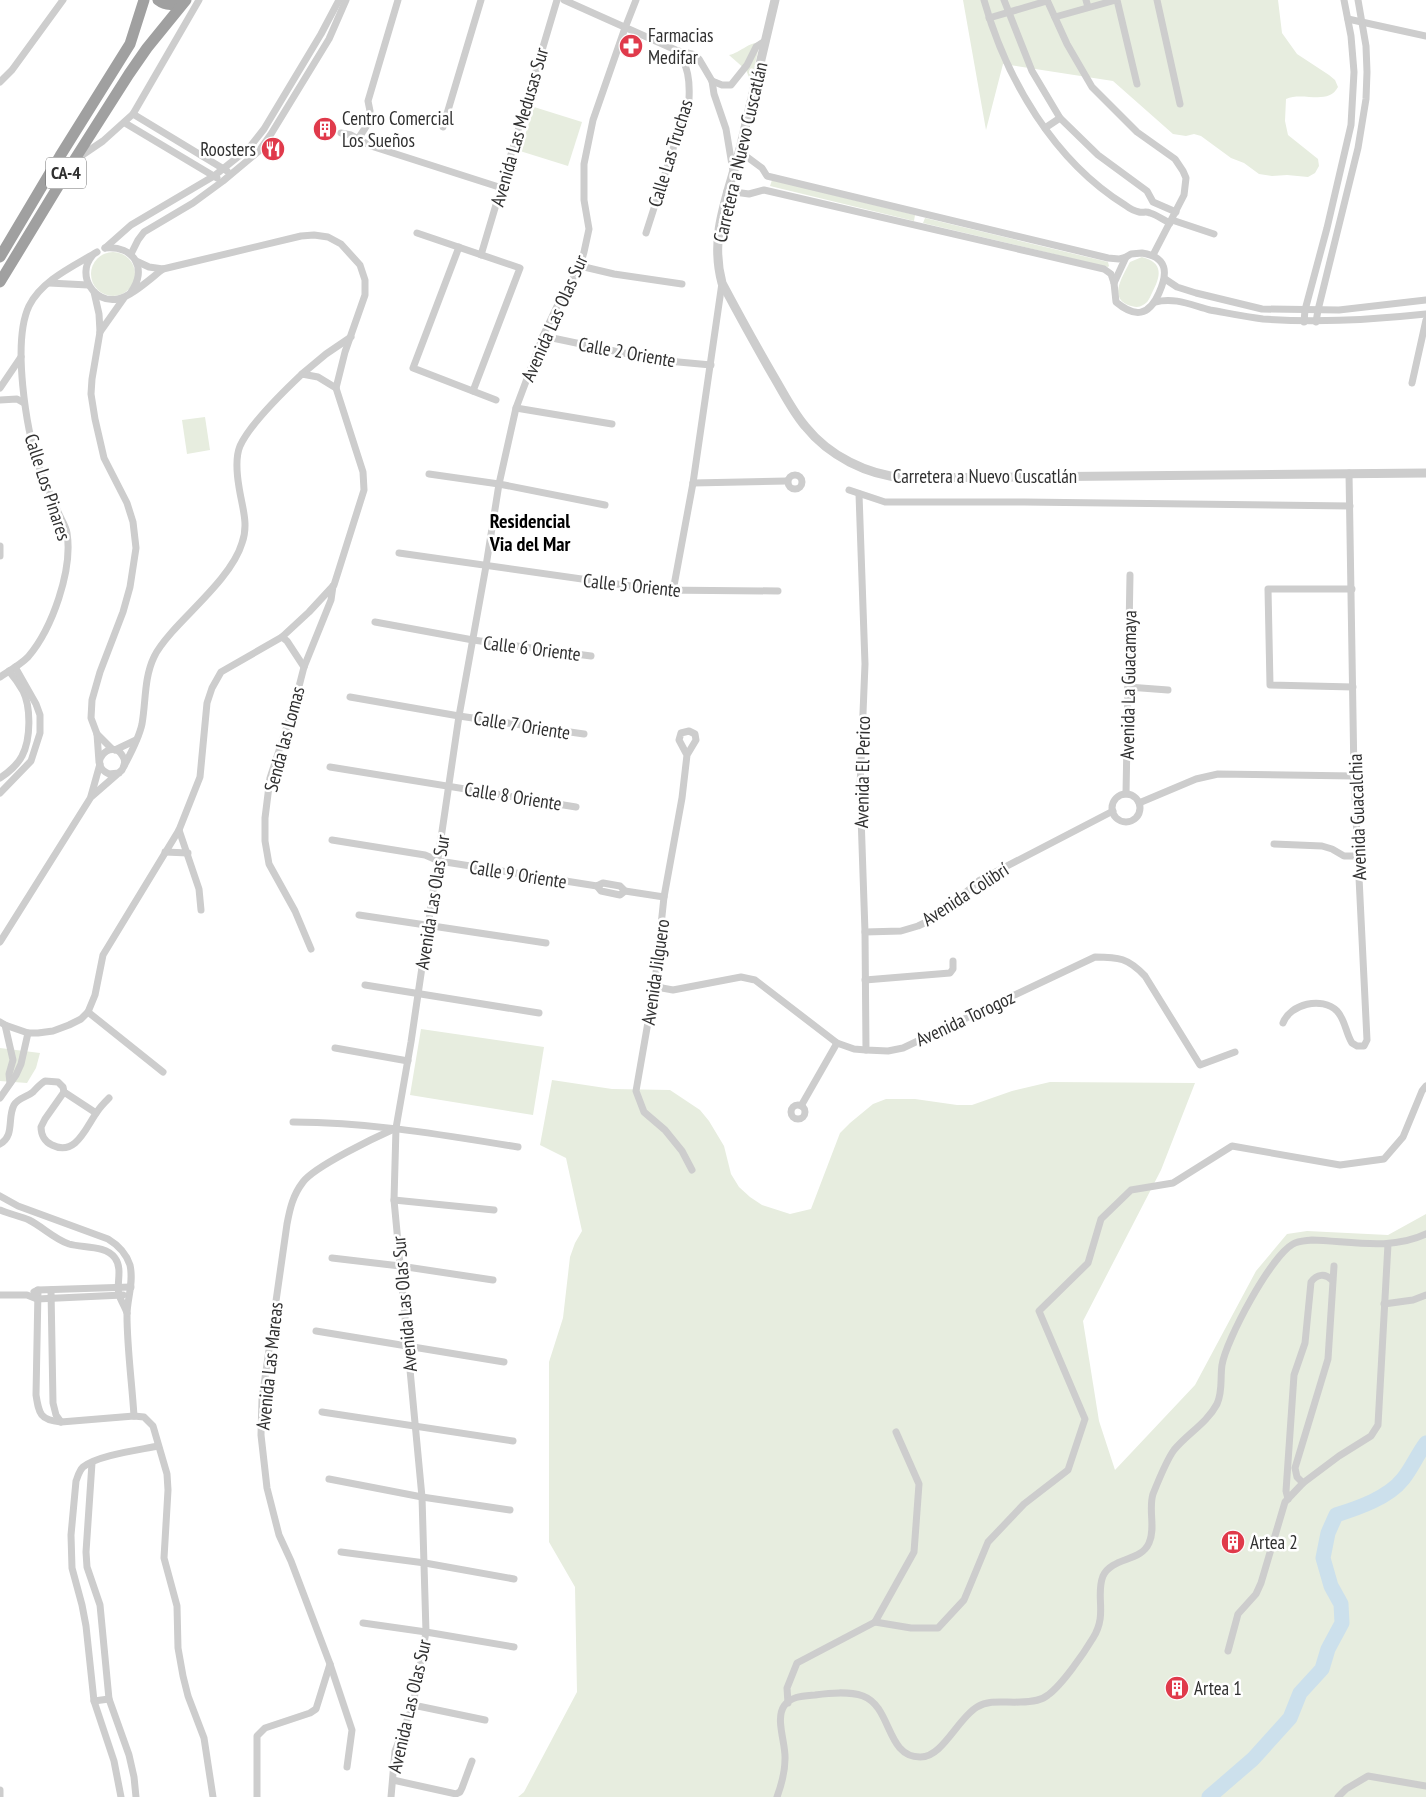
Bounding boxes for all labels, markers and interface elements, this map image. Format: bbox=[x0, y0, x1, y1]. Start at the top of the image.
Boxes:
place label: Farmacias Medifar bbox=[648, 23, 714, 69]
pharmacy icon: Farmacias Medifar bbox=[618, 33, 644, 59]
street label: Avenida Las Medusas Sur bbox=[485, 44, 553, 209]
street label: Carretera a Nuevo Cuscatlán bbox=[708, 59, 772, 245]
street label: Calle Las Truchas bbox=[642, 96, 698, 210]
place label: Centro Comercial Los Sueños bbox=[342, 106, 454, 152]
building icon: Centro Comercial Los Sueños bbox=[312, 116, 338, 142]
restaurant icon: Roosters bbox=[260, 136, 286, 162]
place label: Roosters bbox=[200, 137, 256, 161]
road number: CA-4 bbox=[46, 158, 86, 188]
street label: Avenida Las Olas Sur bbox=[515, 250, 593, 385]
street label: Calle 2 Oriente bbox=[577, 332, 678, 372]
street label: Calle Los Pinares bbox=[19, 431, 77, 543]
street label: Carretera a Nuevo Cuscatlán bbox=[893, 464, 1077, 488]
district label: Residencial Via del Mar bbox=[489, 508, 571, 557]
street label: Calle 5 Oriente bbox=[582, 568, 682, 602]
street label: Avenida La Guacamaya bbox=[1115, 610, 1141, 760]
street label: Calle 6 Oriente bbox=[482, 630, 582, 666]
street label: Senda las Lomas bbox=[258, 684, 310, 794]
street label: Calle 7 Oriente bbox=[472, 706, 572, 744]
street label: Avenida El Perico bbox=[849, 716, 875, 828]
street label: Avenida Guacalchia bbox=[1343, 753, 1371, 881]
street label: Calle 8 Oriente bbox=[463, 776, 564, 816]
street label: Avenida Las Olas Sur bbox=[410, 832, 455, 971]
street label: Calle 9 Oriente bbox=[468, 854, 569, 894]
street label: Avenida Colibrí bbox=[917, 857, 1013, 931]
street label: Avenida Jilguero bbox=[636, 917, 674, 1027]
street label: Avenida Torogoz bbox=[912, 985, 1019, 1051]
street label: Avenida Las Olas Sur bbox=[386, 1234, 422, 1373]
street label: Avenida Las Mareas bbox=[250, 1301, 288, 1431]
building icon: Artea 2 bbox=[1220, 1529, 1246, 1555]
place label: Artea 2 bbox=[1250, 1530, 1298, 1554]
street label: Avenida Las Olas Sur bbox=[382, 1636, 436, 1775]
building icon: Artea 1 bbox=[1164, 1675, 1190, 1701]
place label: Artea 1 bbox=[1194, 1676, 1242, 1700]

